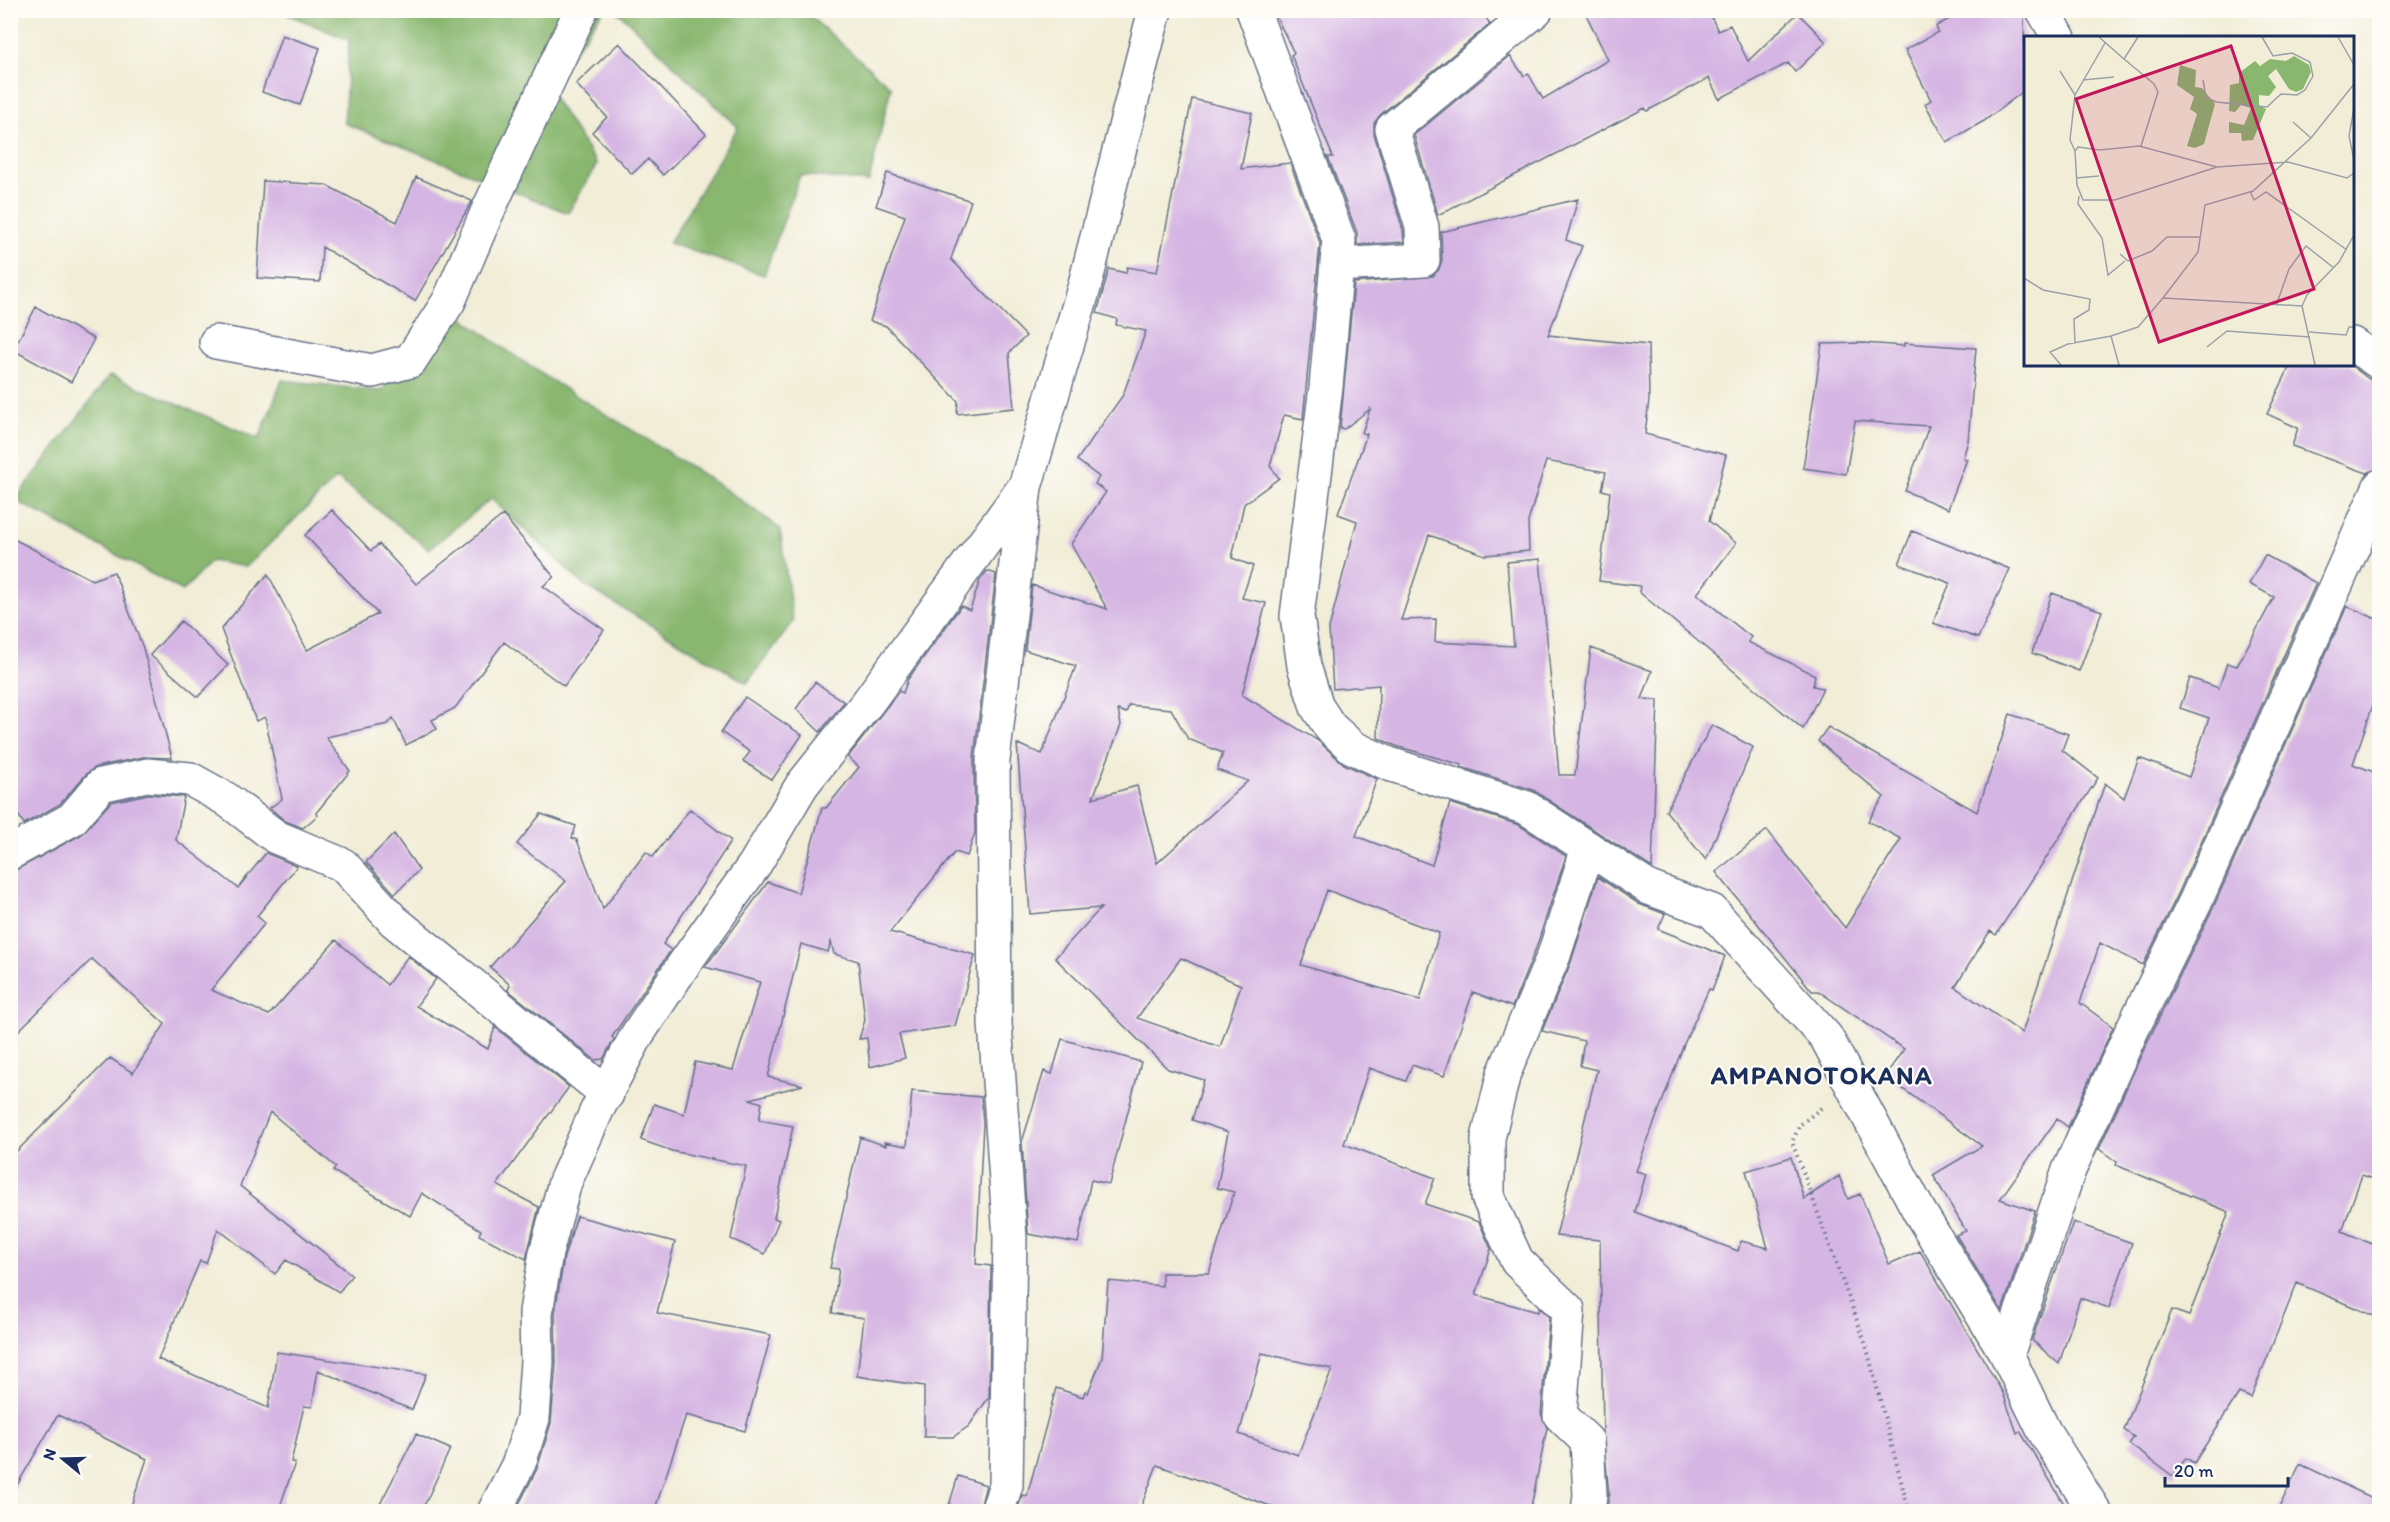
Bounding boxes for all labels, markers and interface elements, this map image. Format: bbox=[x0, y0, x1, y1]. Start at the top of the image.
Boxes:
inset map bbox=[2024, 36, 2354, 366]
district label: AMPANOTOKANA bbox=[1710, 1059, 1933, 1091]
north arrow bbox=[33, 1429, 93, 1489]
text: N bbox=[39, 1446, 60, 1462]
scale bar bbox=[2165, 1450, 2288, 1488]
text: 20 m bbox=[2174, 1460, 2214, 1482]

